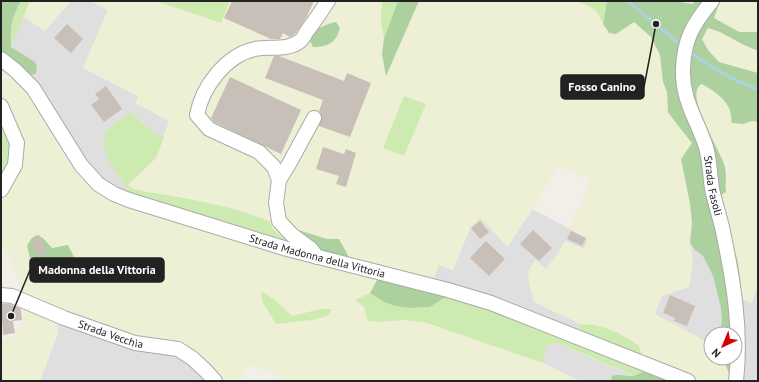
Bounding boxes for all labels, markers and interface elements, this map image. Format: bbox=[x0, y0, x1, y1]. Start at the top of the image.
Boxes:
callout: Fosso Canino bbox=[561, 75, 644, 99]
text: Fosso Canino bbox=[568, 79, 636, 94]
street label: Strada Fasoli bbox=[701, 154, 726, 217]
street label: Strada Madonna della Vittoria bbox=[248, 231, 387, 281]
callout: Madonna della Vittoria bbox=[30, 258, 164, 282]
text: Madonna della Vittoria bbox=[38, 262, 156, 277]
street label: Strada Vecchia bbox=[76, 317, 144, 351]
north arrow bbox=[703, 326, 743, 366]
text: N bbox=[709, 346, 724, 361]

